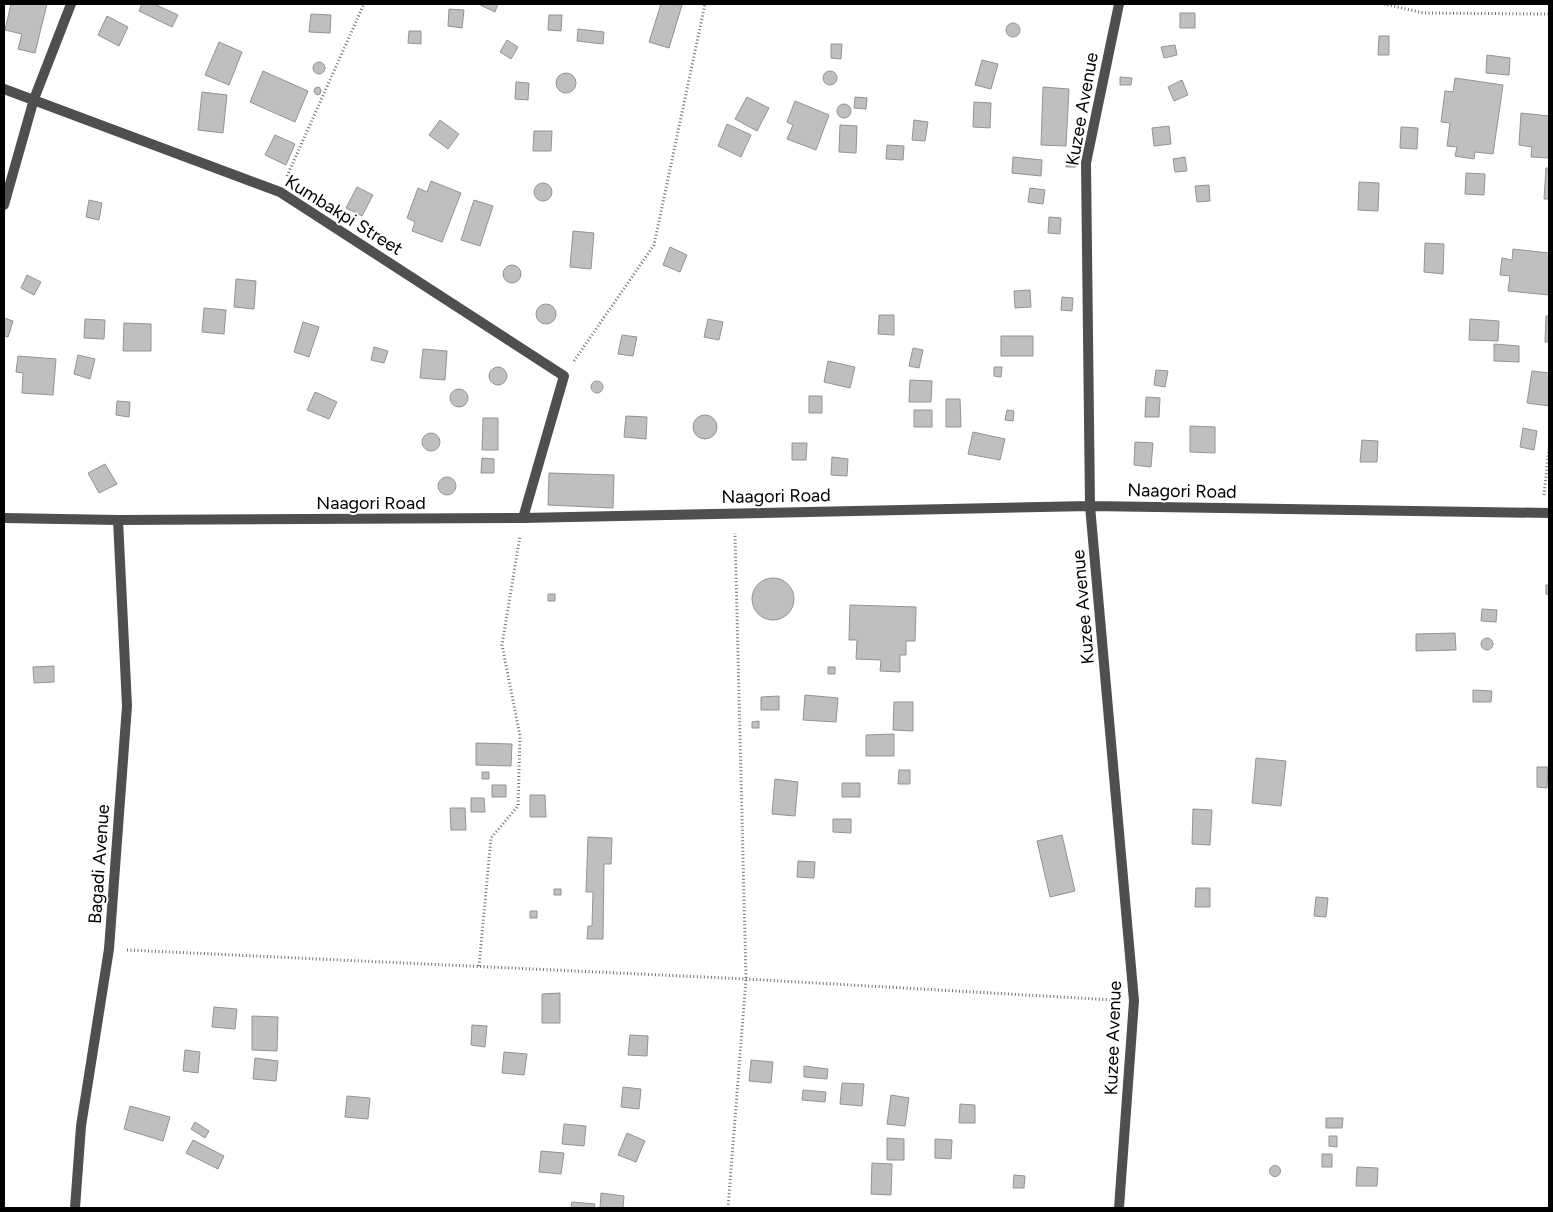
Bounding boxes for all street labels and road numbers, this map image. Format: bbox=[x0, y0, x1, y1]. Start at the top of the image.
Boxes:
street label: Kuzee Avenue bbox=[1061, 50, 1103, 167]
street label: Kumbakpi Street bbox=[281, 170, 407, 260]
street label: Naagori Road bbox=[1127, 479, 1237, 503]
street label: Naagori Road bbox=[721, 484, 831, 508]
street label: Naagori Road bbox=[316, 492, 426, 514]
street label: Kuzee Avenue bbox=[1067, 549, 1099, 665]
street label: Bagadi Avenue bbox=[84, 803, 114, 925]
street label: Kuzee Avenue bbox=[1100, 980, 1126, 1096]

